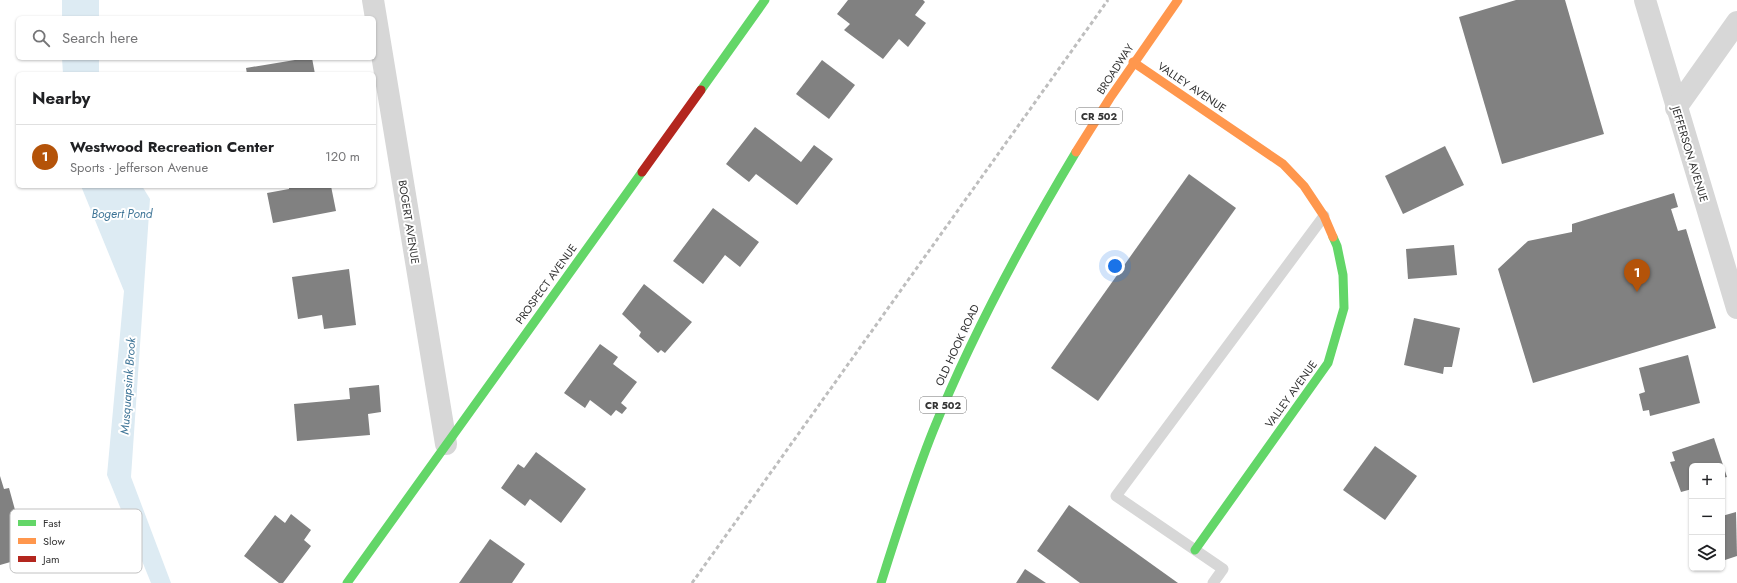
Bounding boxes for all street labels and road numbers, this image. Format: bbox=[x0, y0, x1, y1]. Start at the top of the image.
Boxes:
street label: BROADWAY bbox=[1093, 40, 1138, 97]
street label: VALLEY AVENUE bbox=[1154, 58, 1230, 116]
street label: JEFFERSON AVENUE bbox=[1667, 102, 1712, 204]
road number: CR 502 bbox=[1076, 108, 1122, 124]
street label: BOGERT AVENUE bbox=[394, 179, 424, 265]
street label: PROSPECT AVENUE bbox=[511, 241, 581, 327]
street label: OLD HOOK ROAD bbox=[931, 301, 983, 388]
street label: VALLEY AVENUE bbox=[1261, 357, 1321, 431]
road number: CR 502 bbox=[920, 397, 966, 413]

